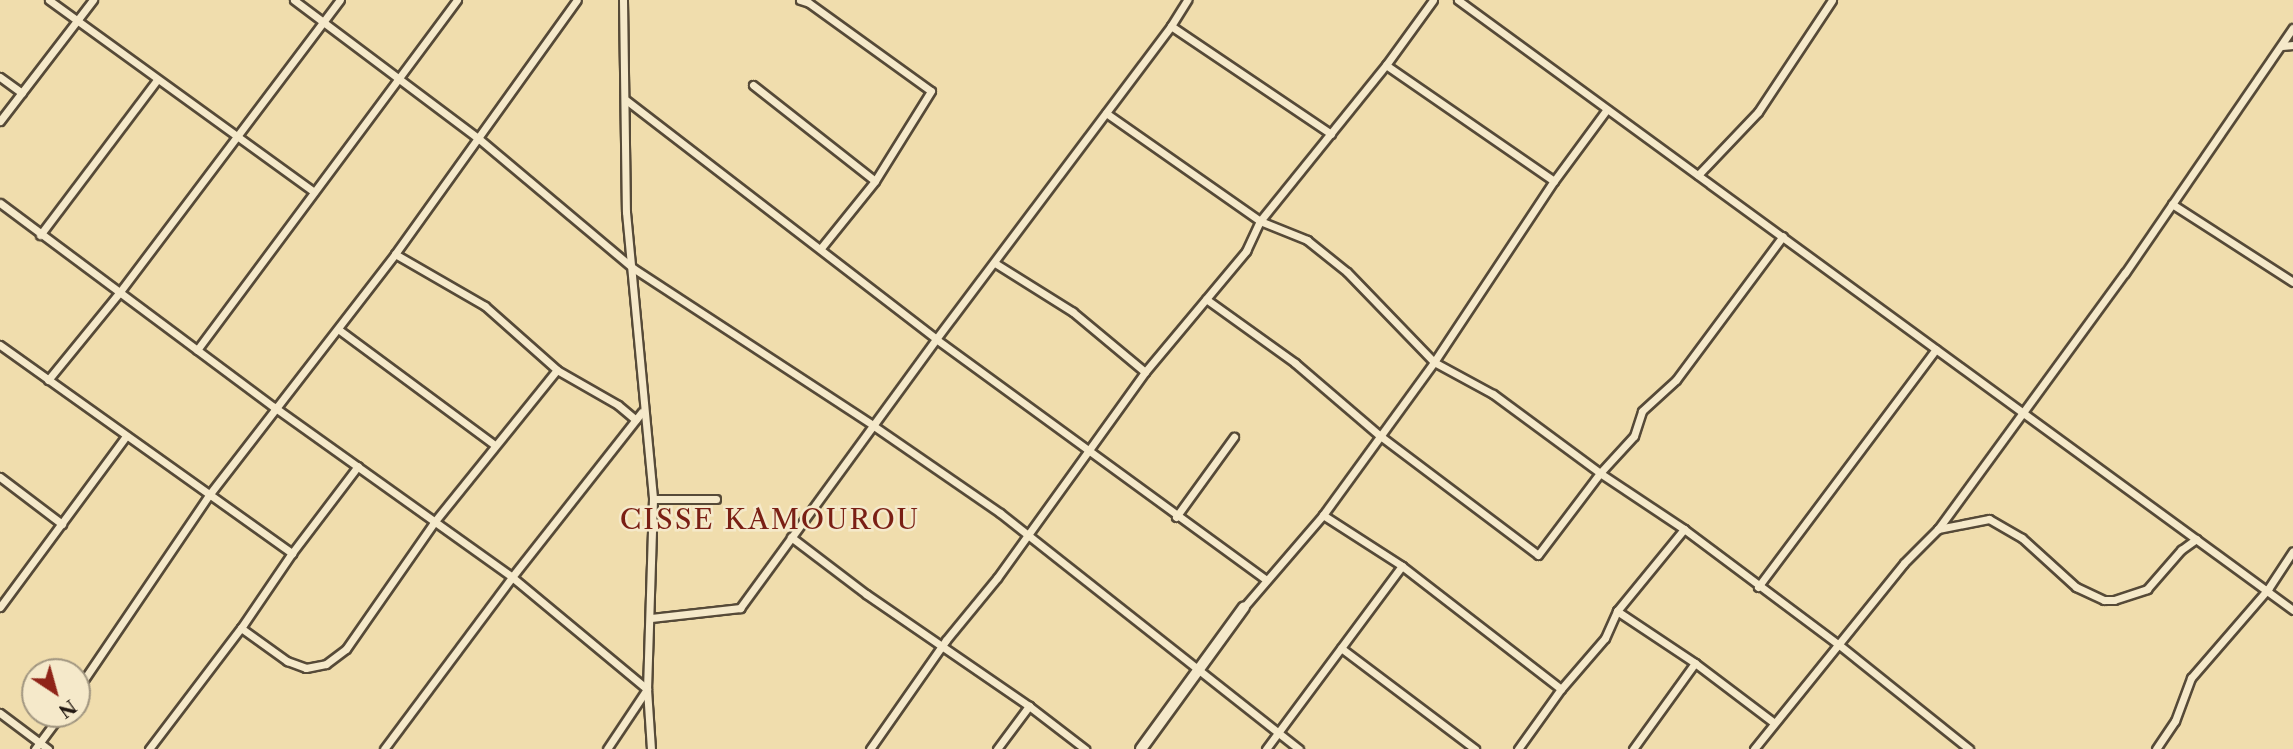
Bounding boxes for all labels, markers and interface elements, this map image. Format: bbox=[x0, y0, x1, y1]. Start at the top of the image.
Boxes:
district label: CISSE KAMOUROU bbox=[622, 502, 918, 536]
north arrow bbox=[21, 658, 91, 728]
text: N bbox=[54, 695, 81, 723]

